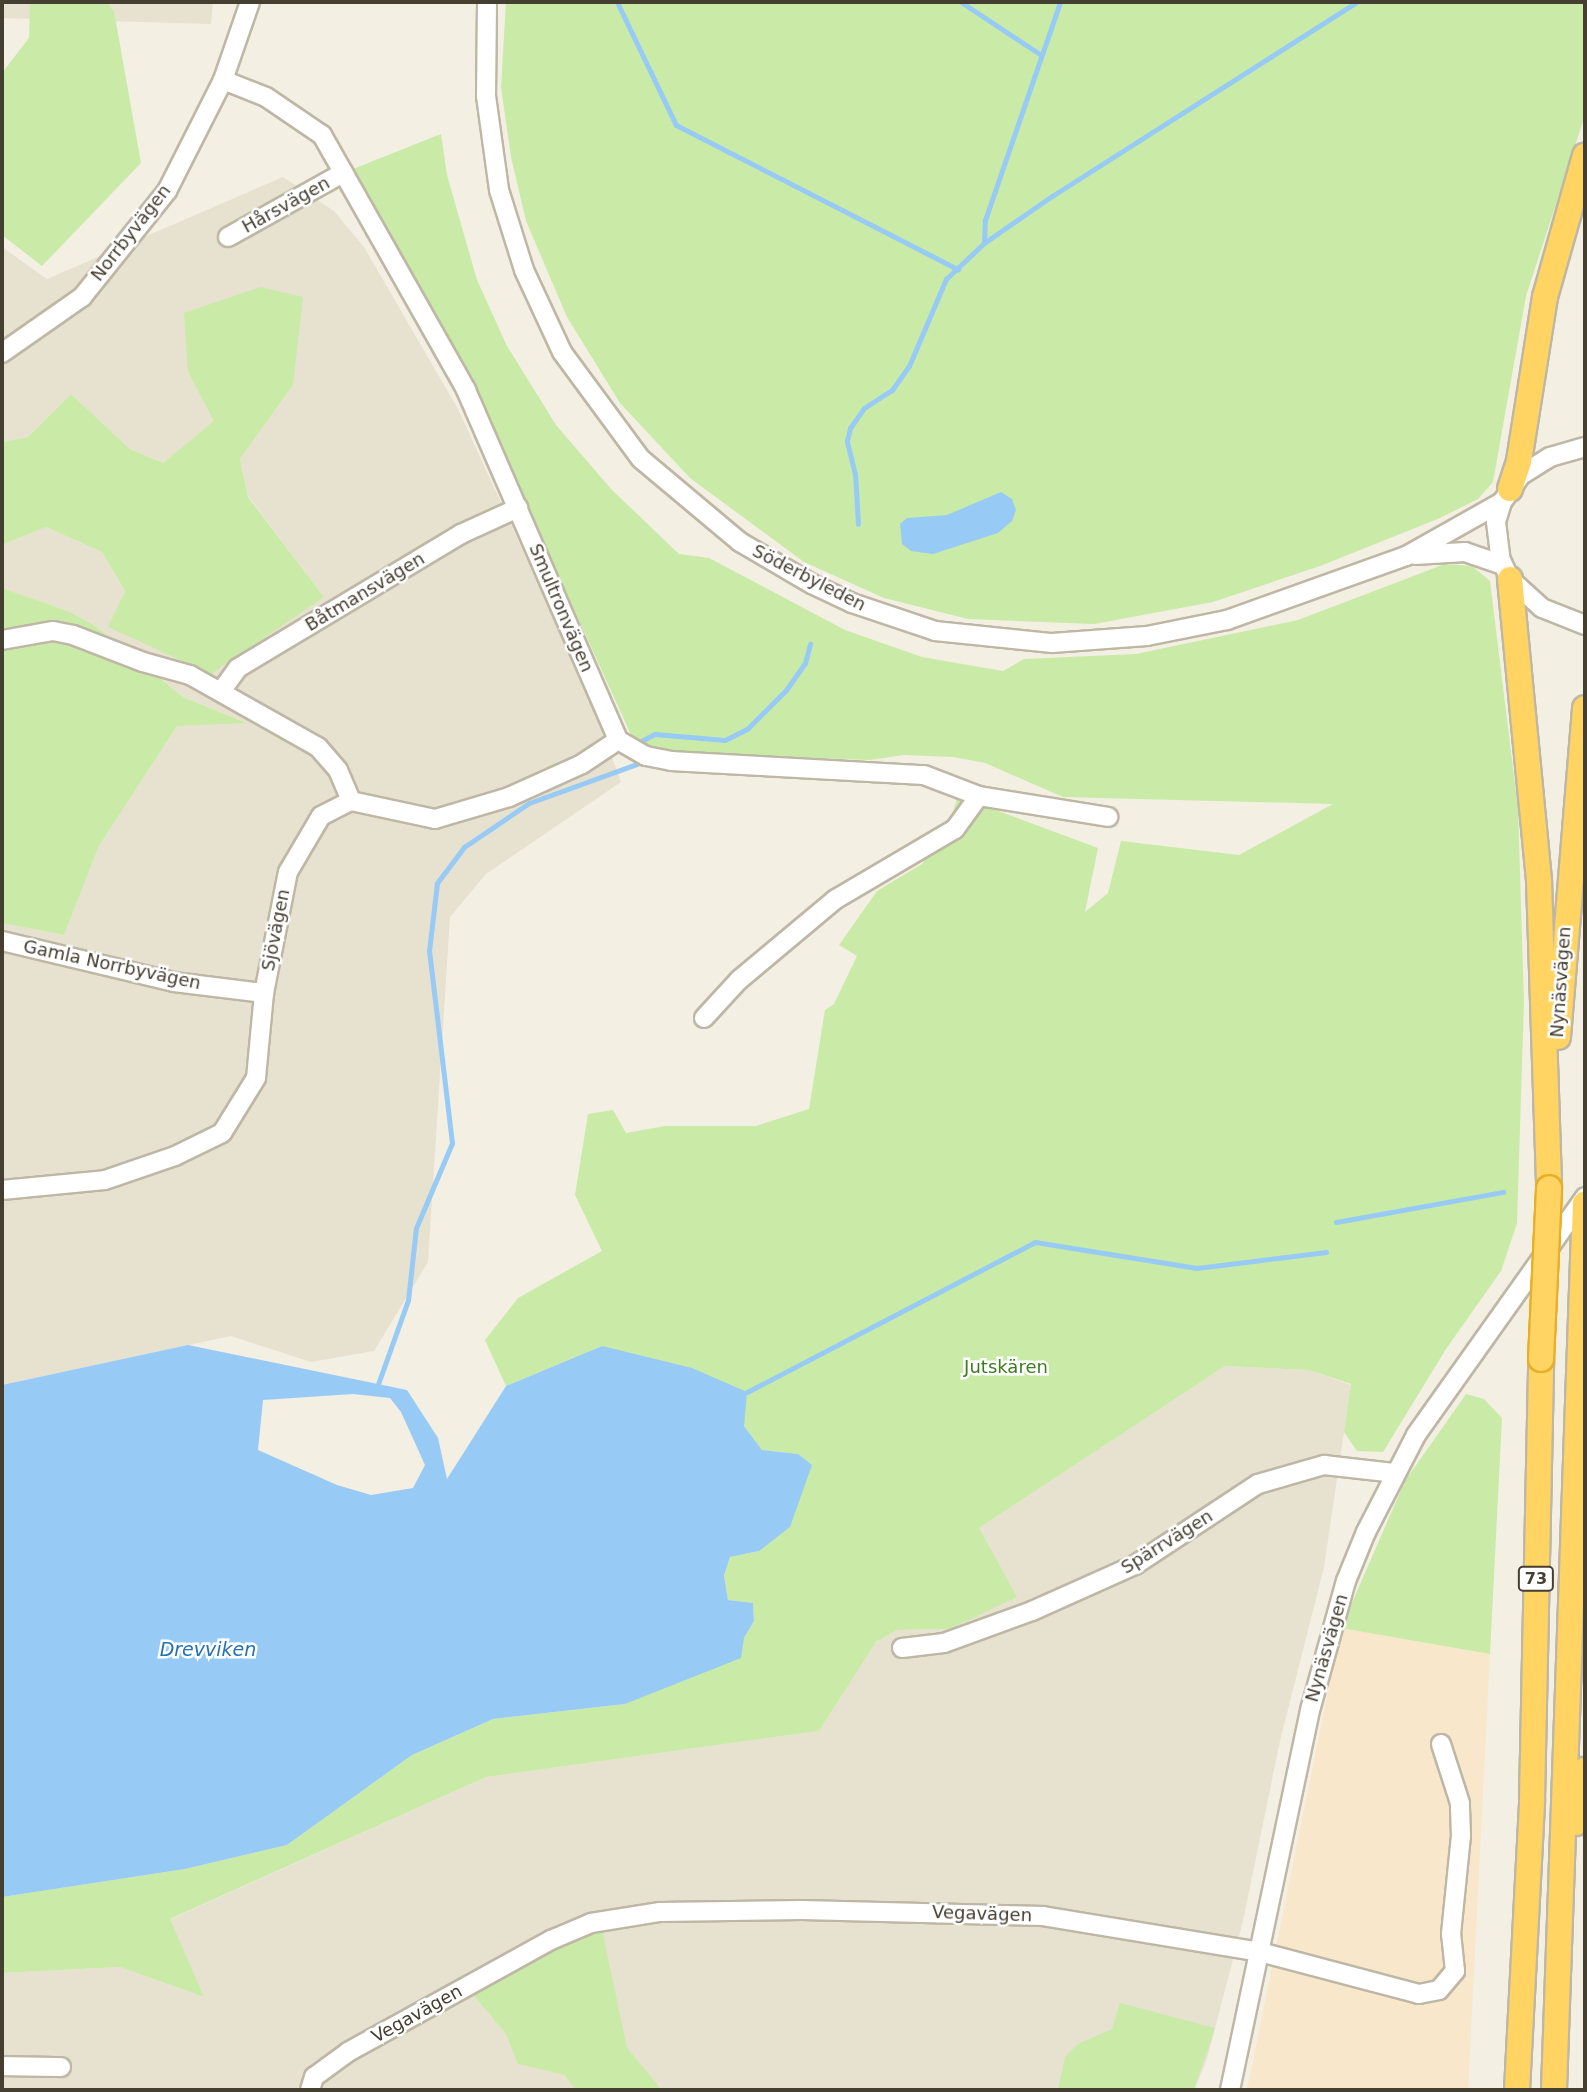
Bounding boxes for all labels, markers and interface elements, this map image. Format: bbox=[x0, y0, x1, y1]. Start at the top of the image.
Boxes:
street label: Hårsvägen bbox=[238, 172, 334, 238]
street label: Norrbyvägen bbox=[87, 180, 175, 286]
street label: Söderbyleden bbox=[749, 540, 869, 616]
street label: Smultronvägen bbox=[524, 541, 598, 675]
street label: Båtmansvägen bbox=[301, 548, 429, 636]
street label: Sjövägen bbox=[257, 887, 295, 973]
street label: Nynäsvägen bbox=[1546, 926, 1576, 1038]
street label: Gamla Norrbyvägen bbox=[21, 936, 203, 994]
park label: Jutskären bbox=[964, 1356, 1048, 1378]
street label: Spärrvägen bbox=[1117, 1505, 1217, 1579]
road number: 73 bbox=[1517, 1567, 1555, 1592]
street label: Nynäsvägen bbox=[1301, 1591, 1353, 1705]
water label: Drevviken bbox=[160, 1639, 256, 1661]
street label: Vegavägen bbox=[932, 1901, 1032, 1927]
street label: Vegavägen bbox=[368, 1980, 466, 2048]

